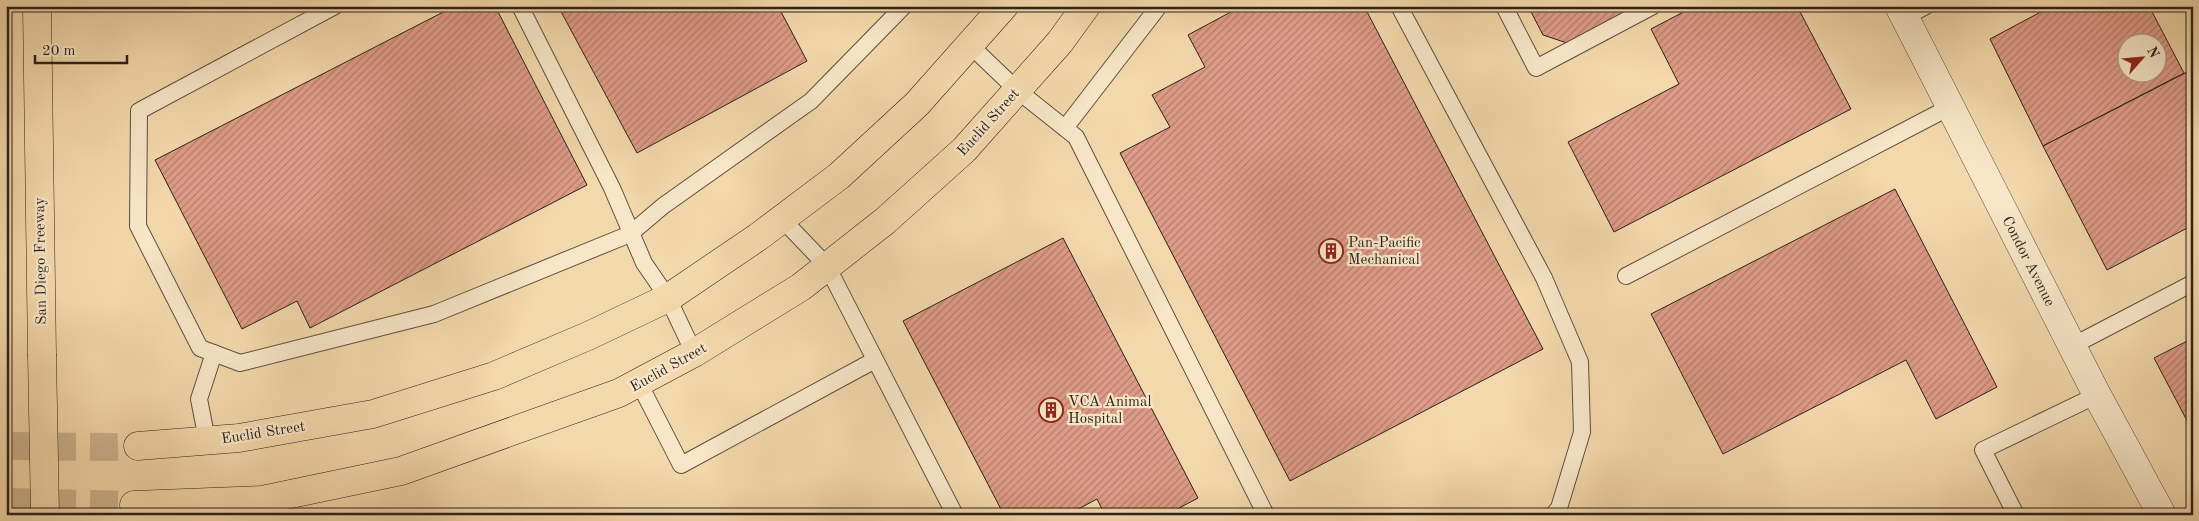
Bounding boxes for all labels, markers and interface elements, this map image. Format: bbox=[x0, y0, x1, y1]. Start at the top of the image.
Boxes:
scale bar bbox=[35, 32, 128, 64]
north arrow bbox=[2116, 32, 2166, 82]
text: 20 m bbox=[42, 44, 76, 59]
text: N bbox=[2144, 45, 2161, 61]
street label: Euclid Street bbox=[955, 86, 1023, 160]
street label: San Diego Freeway bbox=[33, 197, 50, 325]
street label: Condor Avenue bbox=[1999, 214, 2057, 309]
place label: Pan-Pacific Mechanical bbox=[1348, 236, 1421, 268]
building icon: Pan-Pacific Mechanical bbox=[1318, 238, 1344, 264]
street label: Euclid Street bbox=[628, 341, 709, 395]
place label: VCA Animal Hospital bbox=[1068, 395, 1152, 427]
building icon: VCA Animal Hospital bbox=[1038, 397, 1064, 423]
street label: Euclid Street bbox=[220, 419, 306, 448]

